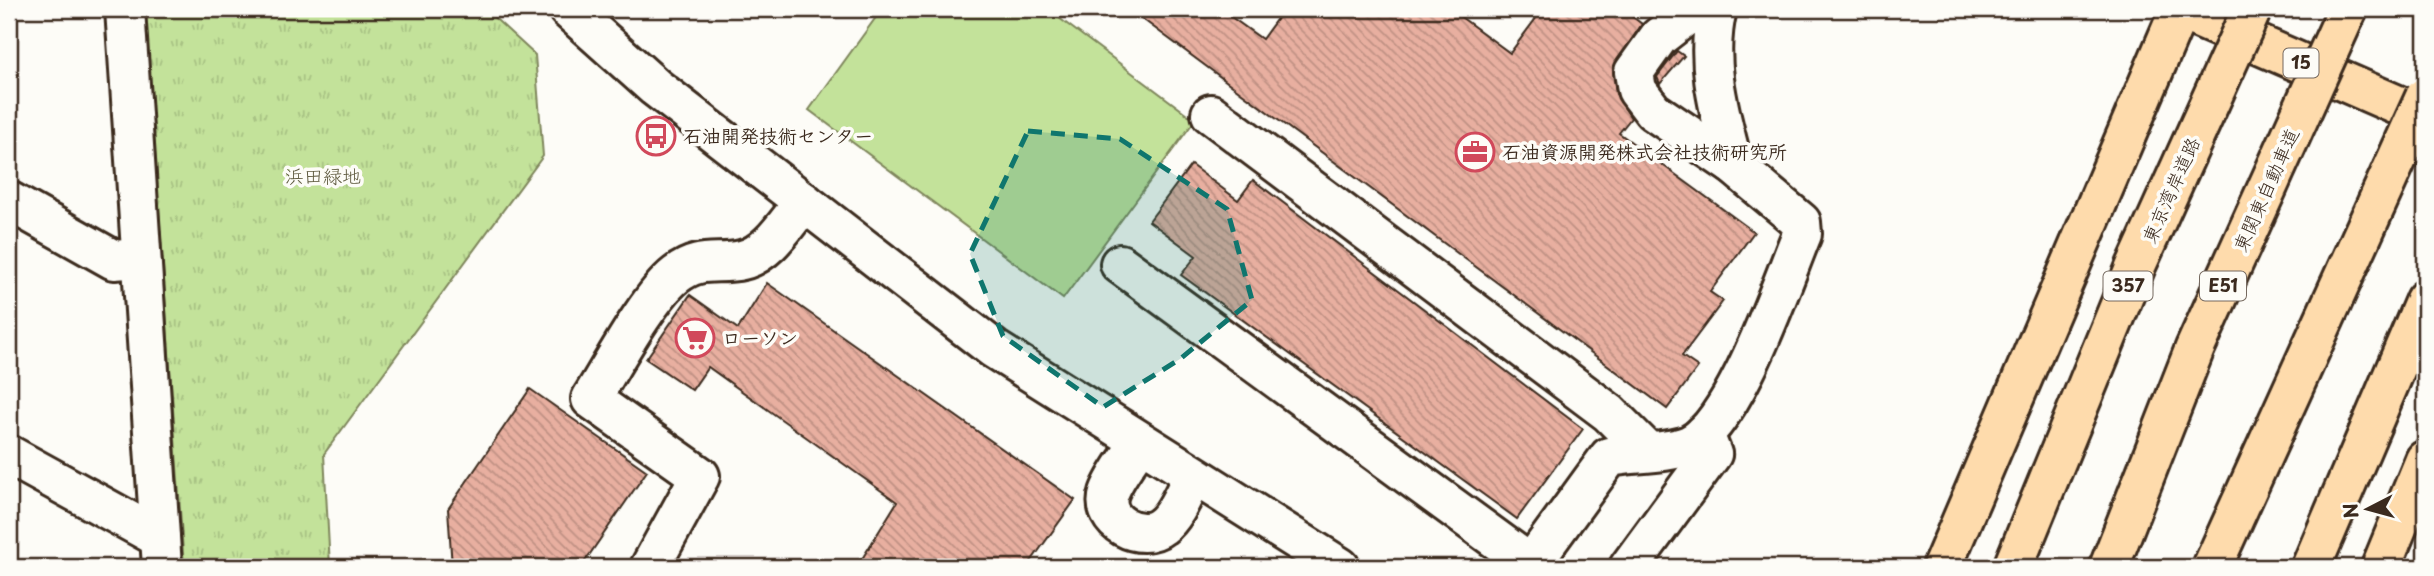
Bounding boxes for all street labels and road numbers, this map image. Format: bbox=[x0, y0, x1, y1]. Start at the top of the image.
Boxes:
road number: 15 bbox=[2284, 48, 2318, 78]
street label: 東関東自動車道 bbox=[2225, 123, 2305, 256]
street label: 東京湾岸道路 bbox=[2134, 132, 2206, 247]
road number: 357 bbox=[2104, 272, 2152, 300]
road number: E51 bbox=[2200, 272, 2246, 300]

